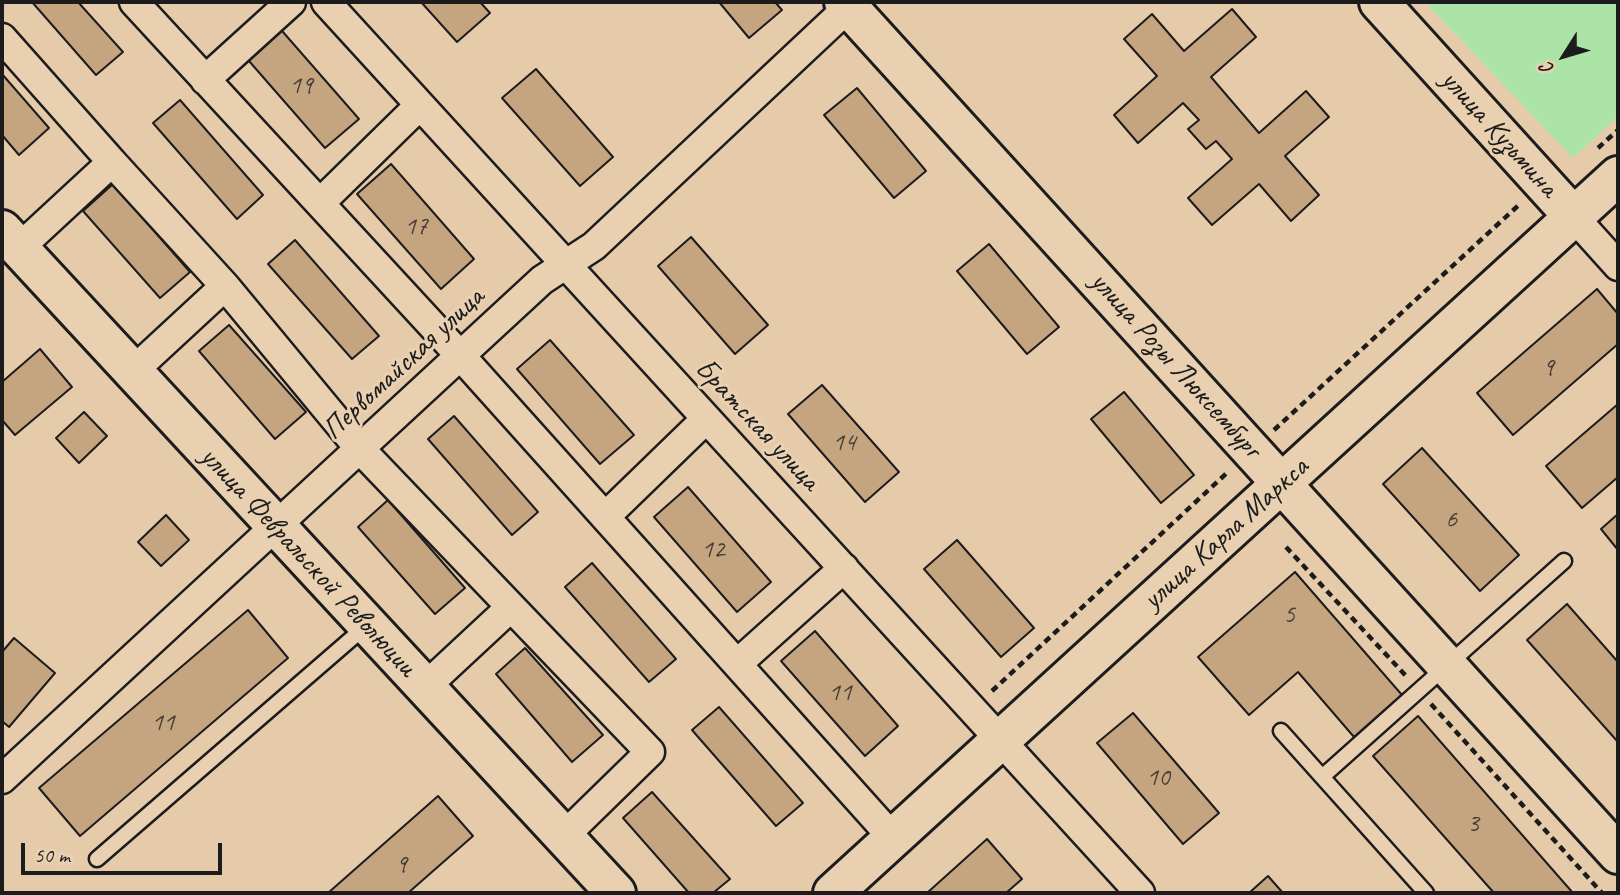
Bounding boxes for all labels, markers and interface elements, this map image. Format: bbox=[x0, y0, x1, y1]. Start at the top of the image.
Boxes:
north arrow bbox=[1529, 21, 1599, 91]
text: С bbox=[1535, 58, 1560, 80]
street label: улица Кузьмина bbox=[1432, 63, 1566, 205]
house number: 19 bbox=[289, 70, 313, 102]
house number: 17 bbox=[404, 211, 428, 243]
street label: улица Розы Люксембург bbox=[1082, 264, 1268, 466]
street label: Первомайская улица bbox=[316, 280, 492, 448]
street label: Братская улица bbox=[687, 351, 827, 499]
house number: 9 bbox=[1542, 352, 1554, 384]
house number: 14 bbox=[832, 427, 856, 459]
street label: улица Февральской Революции bbox=[192, 439, 424, 685]
street label: улица Карла Маркса bbox=[1135, 450, 1317, 618]
house number: 6 bbox=[1445, 504, 1457, 536]
house number: 12 bbox=[701, 534, 725, 566]
house number: 5 bbox=[1283, 599, 1295, 631]
house number: 11 bbox=[828, 677, 852, 709]
house number: 11 bbox=[151, 707, 175, 739]
house number: 10 bbox=[1146, 762, 1170, 794]
house number: 3 bbox=[1467, 808, 1479, 840]
scale bar bbox=[24, 828, 226, 872]
text: 50 m bbox=[34, 842, 70, 868]
house number: 9 bbox=[395, 849, 407, 881]

